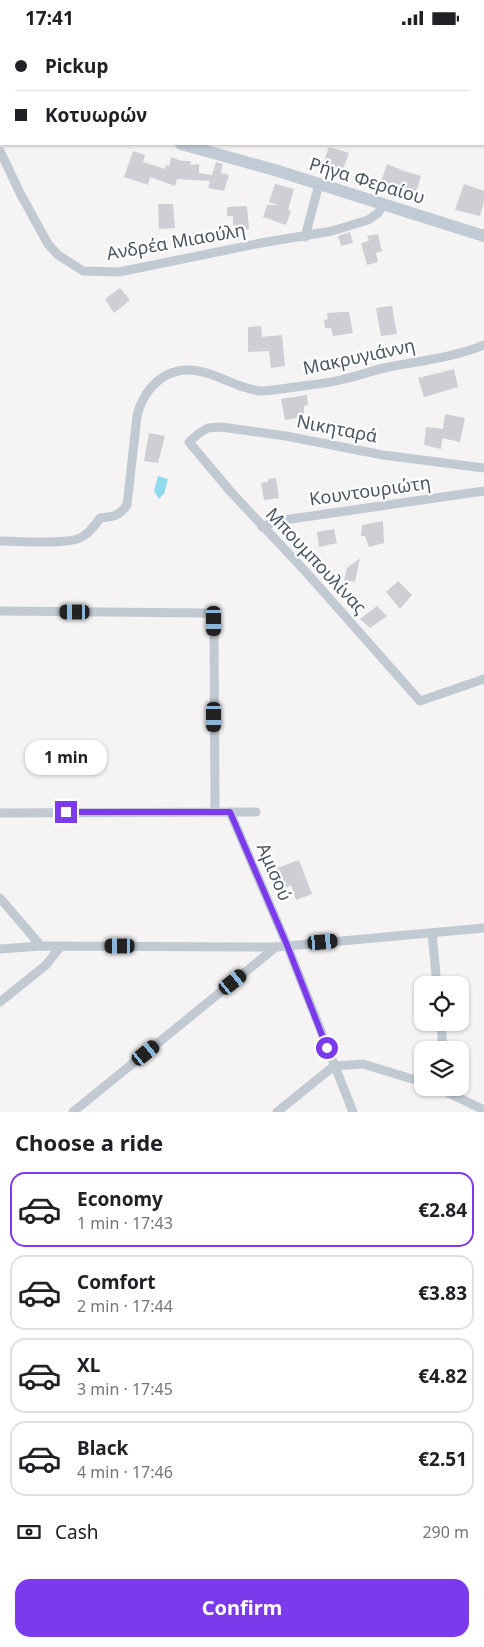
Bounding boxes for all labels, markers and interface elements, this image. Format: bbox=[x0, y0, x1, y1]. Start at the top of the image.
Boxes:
text: 17:41 bbox=[25, 5, 74, 31]
text: Pickup bbox=[45, 53, 108, 79]
text: Κοτυωρών bbox=[45, 102, 147, 128]
street label: Ρήγα Φεραίου bbox=[307, 151, 428, 209]
street label: Ανδρέα Μιαούλη bbox=[105, 217, 247, 265]
street label: Μακρυγιάννη bbox=[301, 332, 417, 380]
street label: Νικηταρά bbox=[295, 408, 380, 448]
street label: Κουντουριώτη bbox=[308, 470, 432, 510]
street label: Μπουμπουλίνας bbox=[261, 502, 372, 619]
car bbox=[60, 605, 90, 620]
car bbox=[206, 606, 221, 636]
car bbox=[206, 702, 221, 732]
callout: 1 min bbox=[25, 739, 107, 775]
text: 1 min bbox=[44, 746, 88, 768]
route end bbox=[55, 801, 77, 823]
street label: Αμισού bbox=[252, 839, 298, 904]
car bbox=[307, 933, 338, 951]
car bbox=[105, 939, 135, 954]
car bbox=[216, 967, 249, 997]
map controls bbox=[414, 976, 469, 1096]
button: locate bbox=[414, 976, 469, 1031]
route start bbox=[316, 1037, 338, 1059]
car bbox=[129, 1038, 162, 1068]
button: layers bbox=[414, 1041, 469, 1096]
text: Choose a ride bbox=[15, 1127, 163, 1157]
text: Economy bbox=[77, 1186, 163, 1212]
icon: car bbox=[17, 1187, 62, 1232]
text: €2.84 bbox=[418, 1197, 467, 1223]
text: 1 min · 17:43 bbox=[77, 1212, 173, 1234]
text: Comfort bbox=[77, 1269, 156, 1295]
icon: car bbox=[17, 1270, 62, 1315]
text: €3.83 bbox=[418, 1280, 467, 1306]
text: 2 min · 17:44 bbox=[77, 1295, 173, 1317]
text: XL bbox=[77, 1352, 100, 1378]
icon: car bbox=[17, 1353, 62, 1398]
text: €4.82 bbox=[418, 1363, 467, 1389]
text: 3 min · 17:45 bbox=[77, 1378, 173, 1400]
text: Black bbox=[77, 1435, 128, 1461]
icon: car bbox=[17, 1436, 62, 1481]
text: €2.51 bbox=[418, 1446, 467, 1472]
text: 4 min · 17:46 bbox=[77, 1461, 173, 1483]
icon: cash bbox=[15, 1518, 43, 1546]
text: Cash bbox=[55, 1519, 99, 1545]
text: 290 m bbox=[422, 1521, 469, 1543]
button: Confirm bbox=[15, 1579, 469, 1637]

